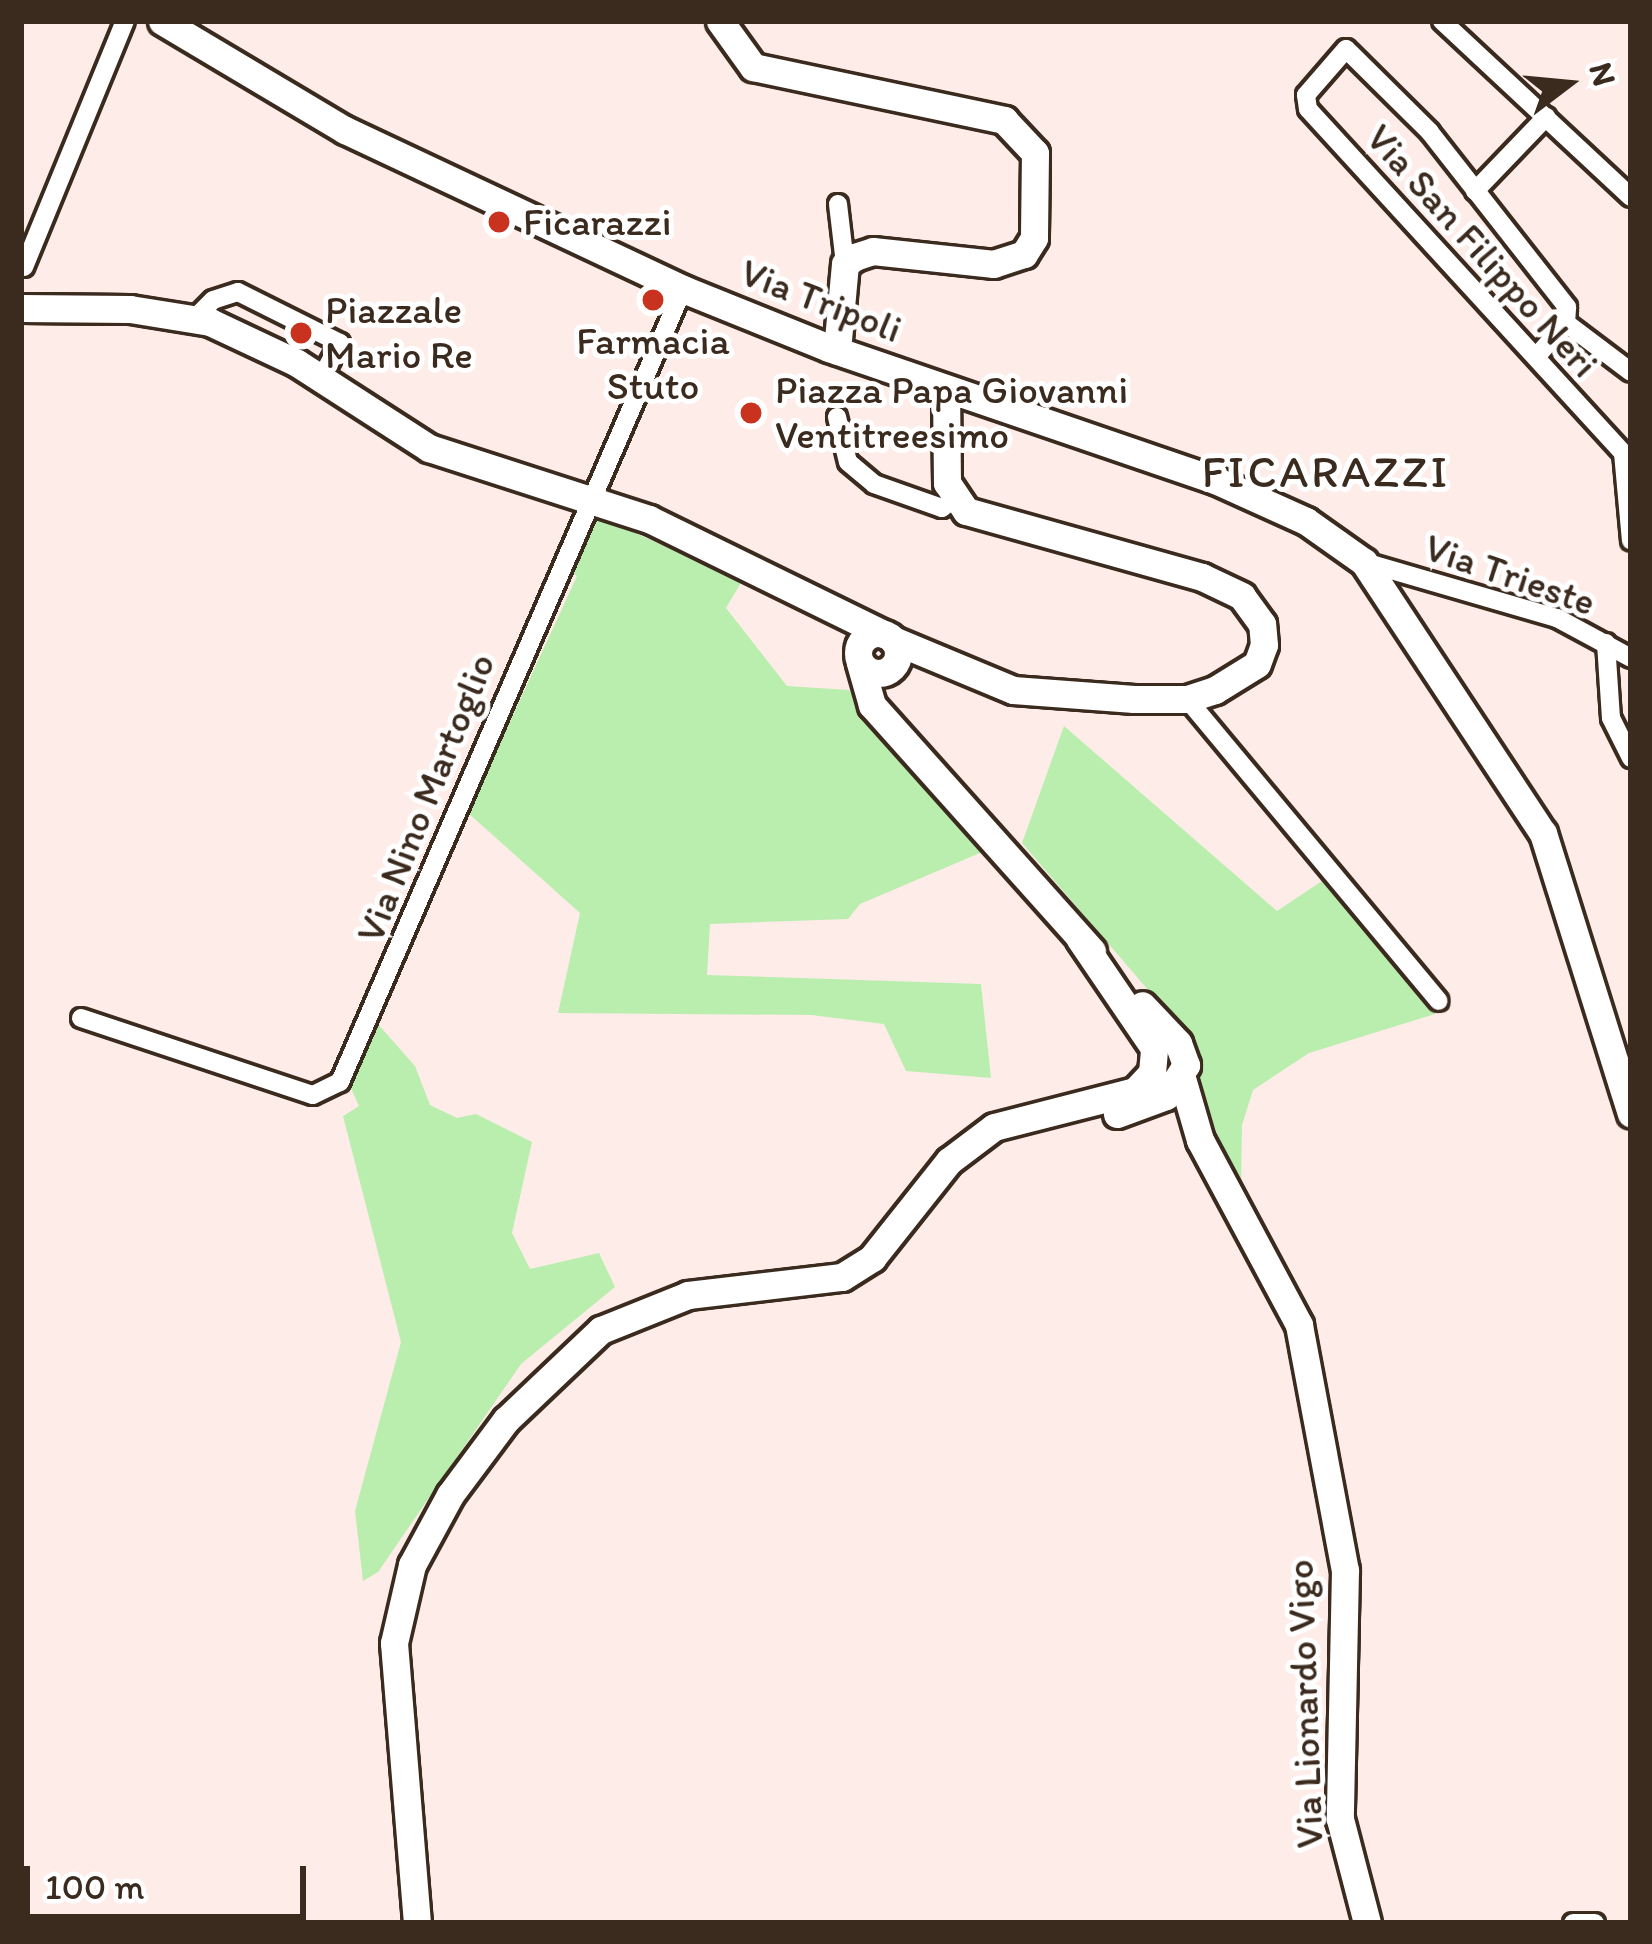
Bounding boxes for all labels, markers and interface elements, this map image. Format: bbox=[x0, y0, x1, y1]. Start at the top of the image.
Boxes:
north arrow bbox=[1508, 24, 1628, 144]
text: N bbox=[1581, 58, 1625, 90]
street label: Via San Filippo Neri bbox=[1356, 115, 1608, 387]
place label: Ficarazzi bbox=[523, 199, 672, 245]
marker: Ficarazzi bbox=[486, 209, 512, 235]
street label: Via Tripoli bbox=[735, 250, 907, 352]
marker: Farmacia Stuto bbox=[640, 287, 666, 313]
place label: Piazzale Mario Re bbox=[325, 288, 472, 379]
place label: Farmacia Stuto bbox=[576, 319, 730, 410]
marker: Piazzale Mario Re bbox=[288, 320, 314, 346]
place label: Piazza Papa Giovanni Ventitreesimo bbox=[775, 368, 1129, 459]
marker: Piazza Papa Giovanni Ventitreesimo bbox=[738, 400, 764, 426]
district label: FICARAZZI bbox=[1201, 445, 1451, 499]
street label: Via Trieste bbox=[1420, 524, 1600, 626]
street label: Via Nino Martoglio bbox=[346, 646, 506, 950]
street label: Via Lionardo Vigo bbox=[1277, 1558, 1333, 1850]
scale bar bbox=[30, 1842, 312, 1916]
text: 100 m bbox=[45, 1865, 144, 1908]

